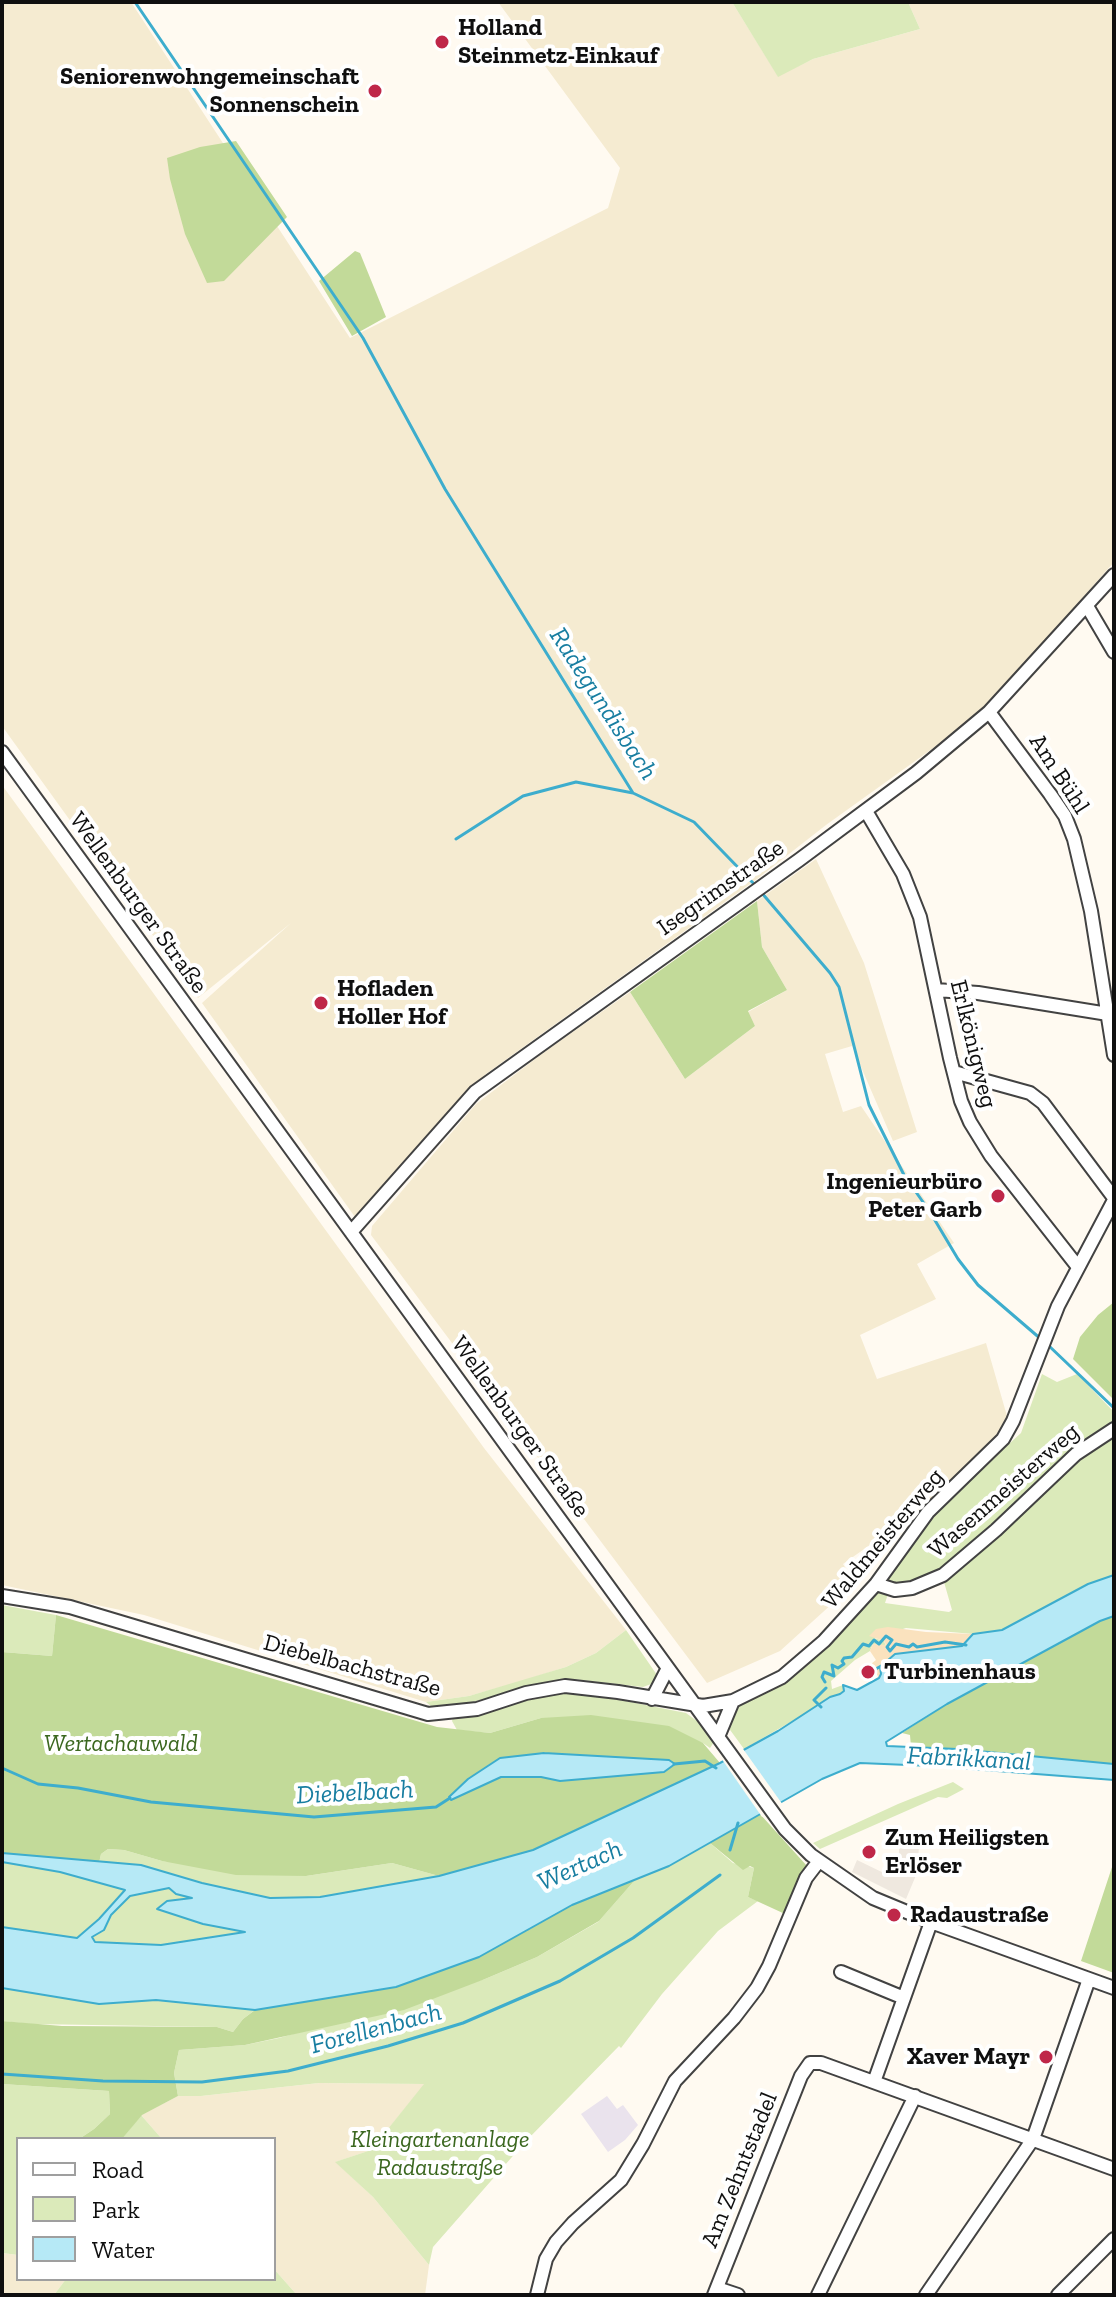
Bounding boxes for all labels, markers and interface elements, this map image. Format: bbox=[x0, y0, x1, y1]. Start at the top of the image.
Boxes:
place label: Holland Steinmetz-Einkauf bbox=[458, 14, 658, 70]
marker: Holland Steinmetz-Einkauf bbox=[433, 33, 451, 51]
place label: Seniorenwohngemeinschaft Sonnenschein bbox=[60, 63, 359, 119]
marker: Seniorenwohngemeinschaft Sonnenschein bbox=[366, 82, 384, 100]
water label: Radegundisbach bbox=[542, 622, 664, 786]
street label: Am Bühl bbox=[1023, 729, 1095, 819]
street label: Wellenburger Straße bbox=[63, 807, 213, 999]
street label: Isegrimstraße bbox=[652, 834, 790, 942]
place label: Hofladen Holler Hof bbox=[337, 975, 446, 1031]
street label: Erlkönigweg bbox=[943, 977, 1003, 1111]
marker: Hofladen Holler Hof bbox=[312, 994, 330, 1012]
place label: Ingenieurbüro Peter Garb bbox=[826, 1168, 982, 1224]
marker: Ingenieurbüro Peter Garb bbox=[989, 1187, 1007, 1205]
street label: Wellenburger Straße bbox=[445, 1331, 595, 1523]
street label: Wasenmeisterweg bbox=[923, 1418, 1085, 1564]
street label: Waldmeisterweg bbox=[816, 1463, 950, 1615]
street label: Diebelbachstraße bbox=[260, 1628, 444, 1704]
place label: Turbinenhaus bbox=[884, 1658, 1036, 1686]
marker: Turbinenhaus bbox=[859, 1663, 877, 1681]
park label: Wertachauwald bbox=[44, 1730, 198, 1758]
water label: Fabrikkanal bbox=[906, 1740, 1032, 1778]
water label: Diebelbach bbox=[296, 1774, 414, 1812]
place label: Zum Heiligsten Erlöser bbox=[885, 1824, 1049, 1880]
water label: Wertach bbox=[533, 1834, 627, 1898]
marker: Zum Heiligsten Erlöser bbox=[860, 1843, 878, 1861]
place label: Radaustraße bbox=[910, 1901, 1049, 1929]
marker: Radaustraße bbox=[885, 1906, 903, 1924]
water label: Forellenbach bbox=[307, 1997, 445, 2061]
place label: Xaver Mayr bbox=[907, 2043, 1030, 2071]
marker: Xaver Mayr bbox=[1037, 2048, 1055, 2066]
street label: Am Zehntstadel bbox=[696, 2088, 784, 2252]
park label: Kleingartenanlage Radaustraße bbox=[350, 2126, 530, 2182]
legend bbox=[16, 2137, 276, 2281]
text: Road bbox=[92, 2155, 144, 2184]
text: Park bbox=[92, 2195, 140, 2224]
text: Water bbox=[92, 2235, 155, 2264]

